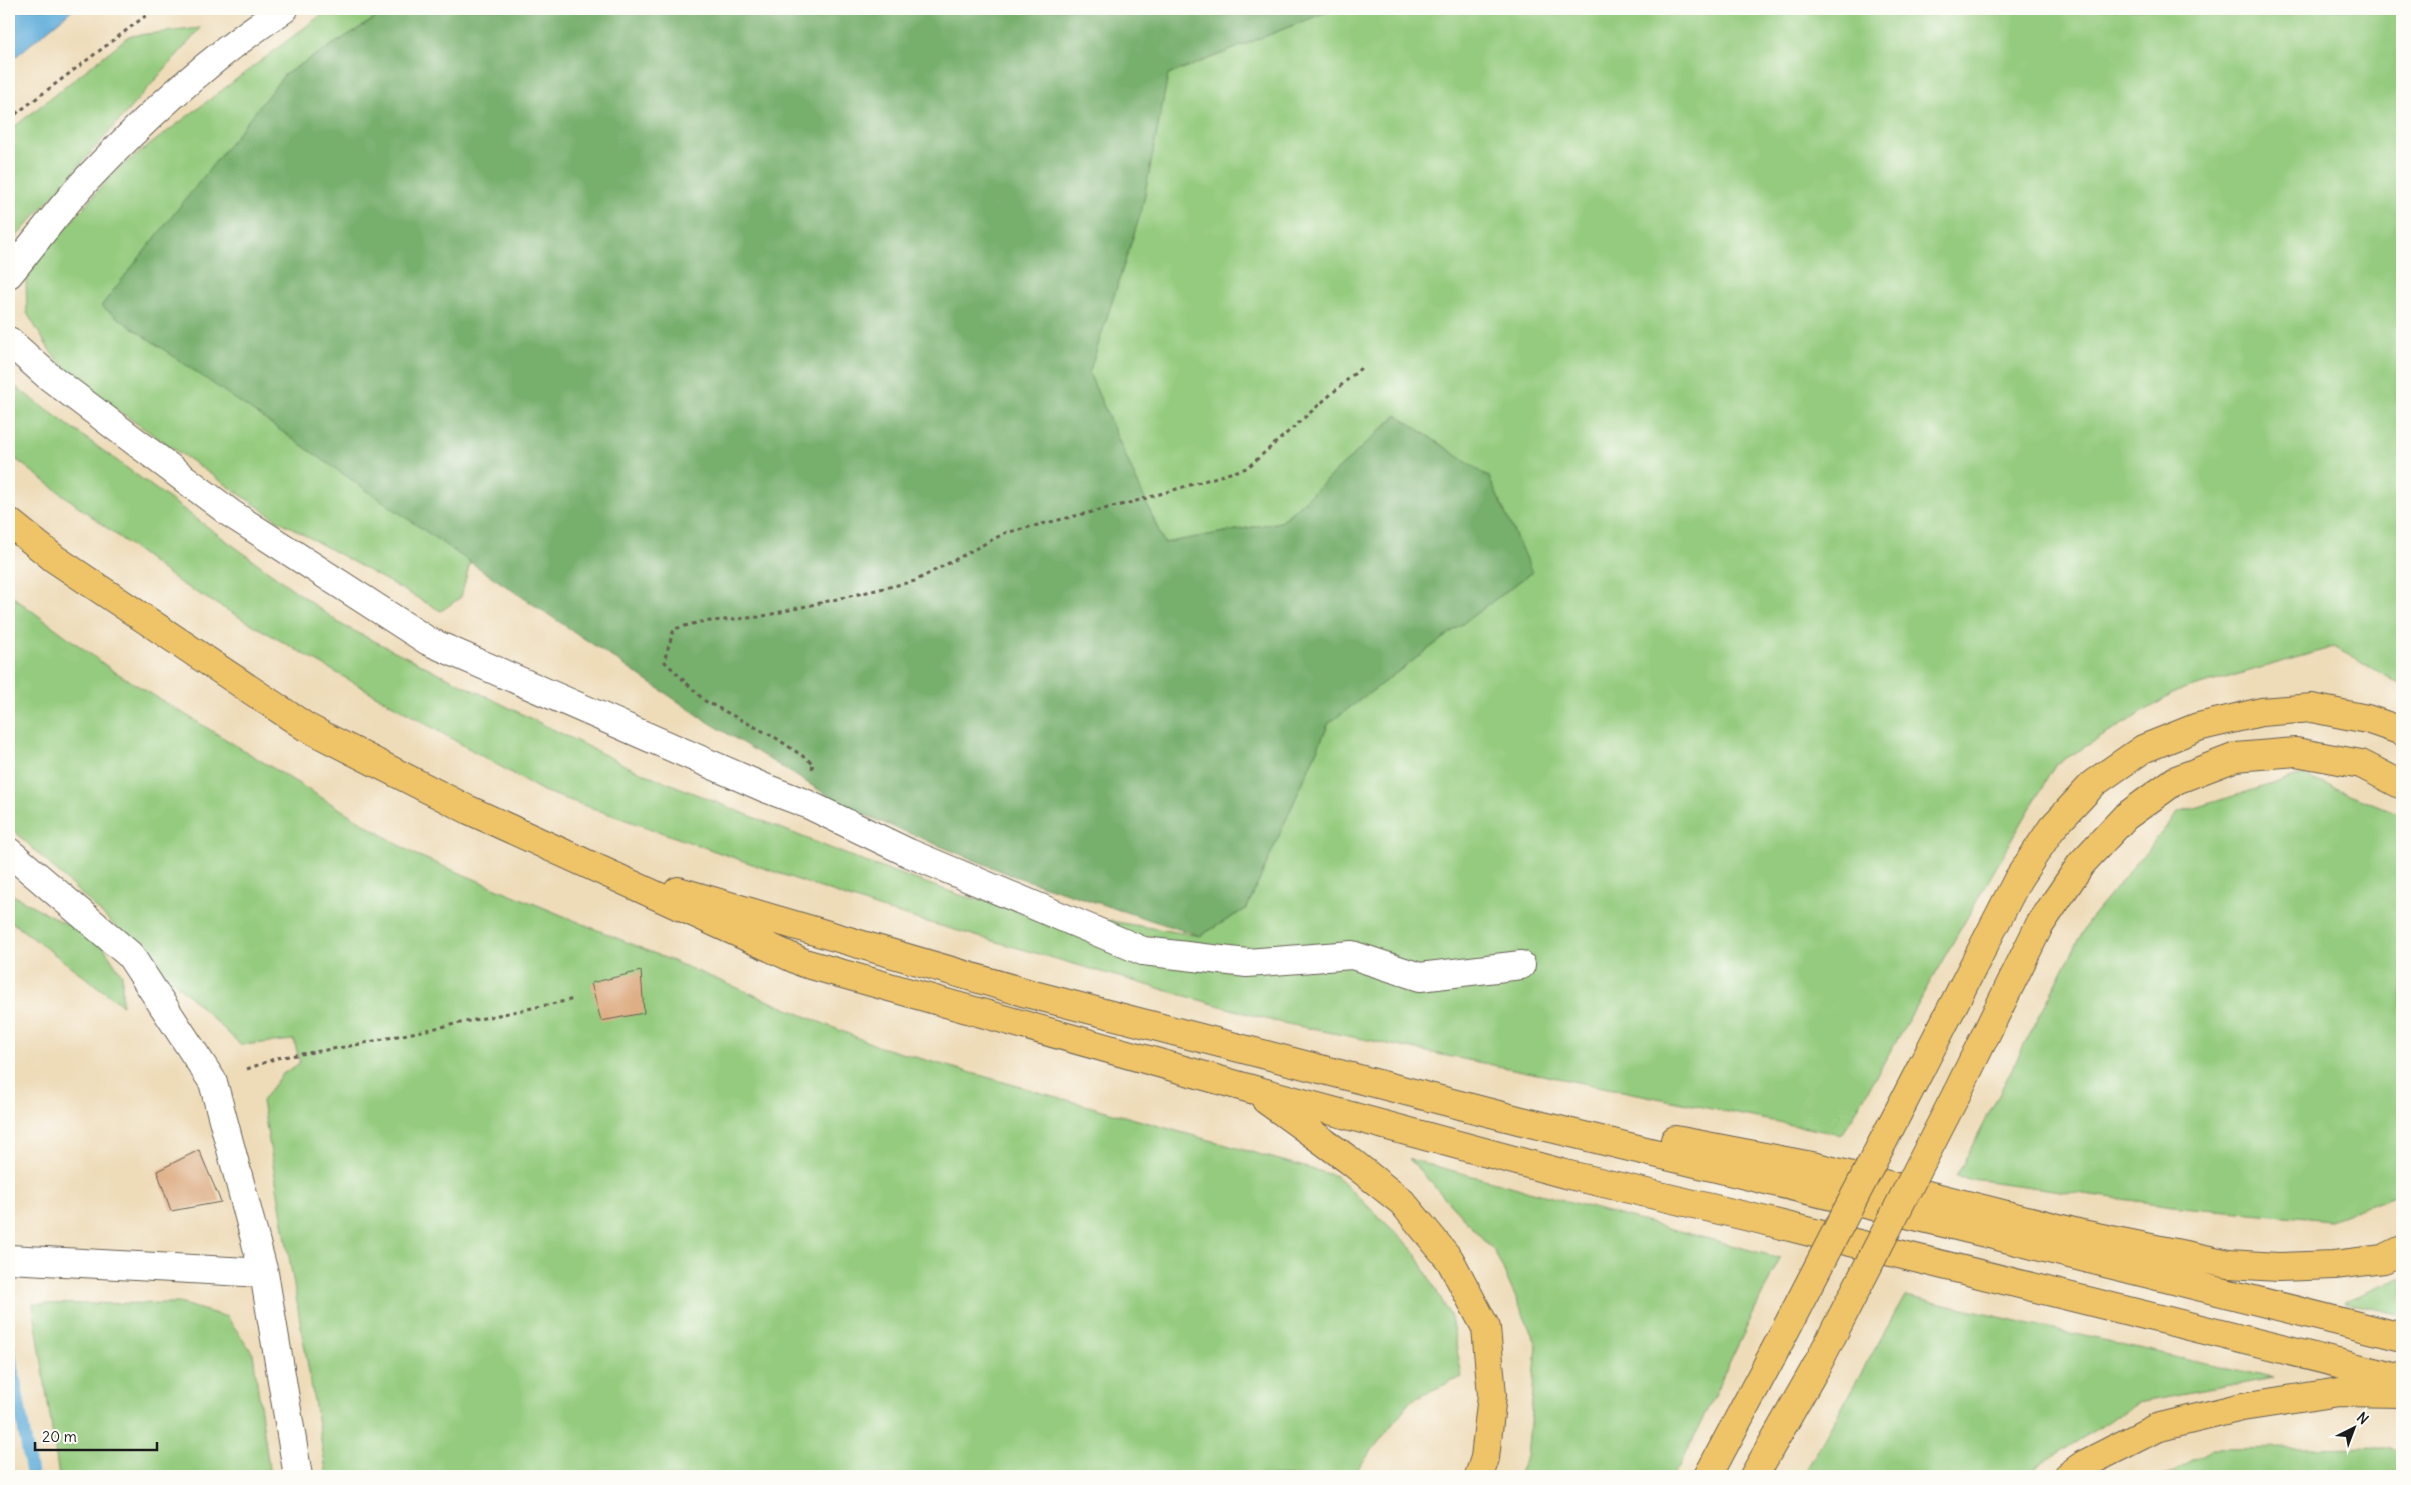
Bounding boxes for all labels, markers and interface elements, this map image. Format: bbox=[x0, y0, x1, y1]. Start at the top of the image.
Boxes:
north arrow bbox=[2328, 1402, 2378, 1452]
text: N bbox=[2353, 1408, 2372, 1428]
scale bar bbox=[35, 1420, 158, 1452]
text: 20 m bbox=[42, 1427, 77, 1446]

